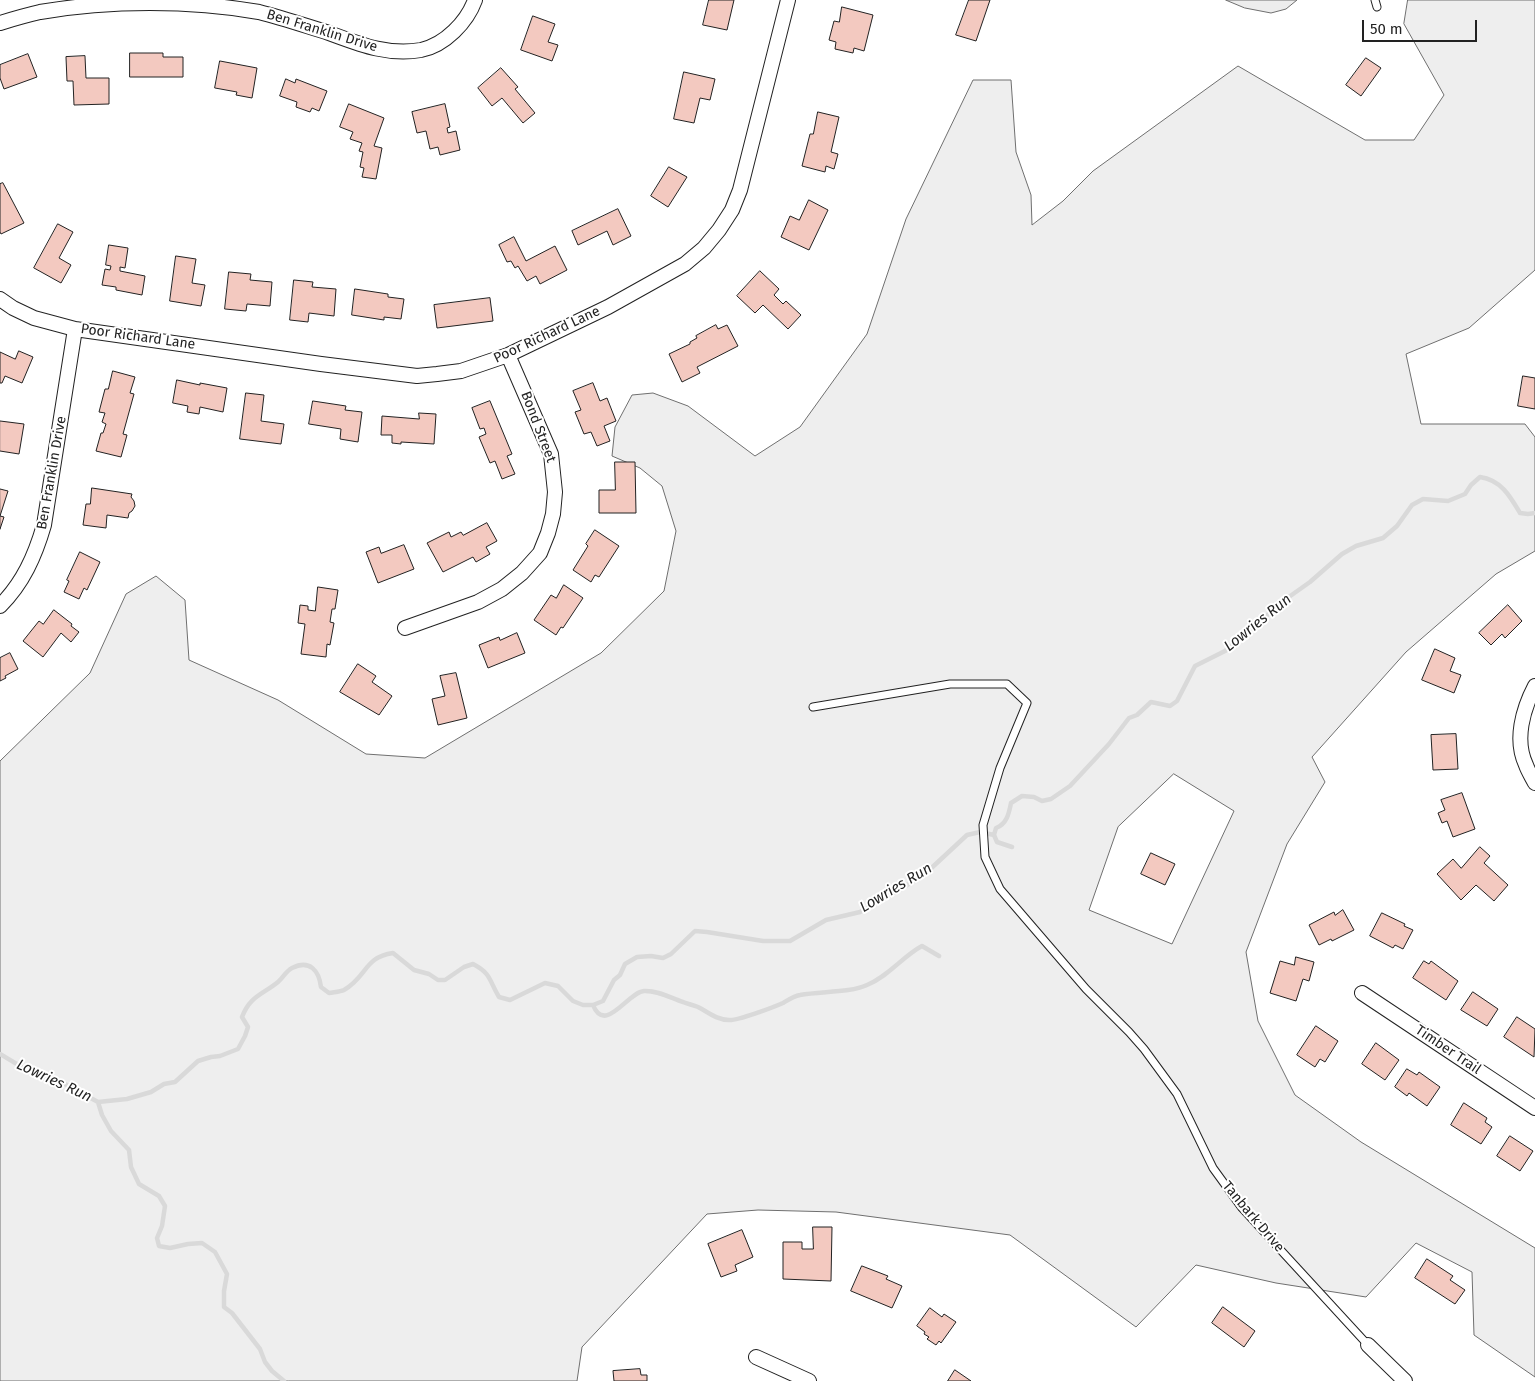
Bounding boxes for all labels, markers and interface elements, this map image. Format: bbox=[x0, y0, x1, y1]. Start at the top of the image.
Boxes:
street label: Ben Franklin Drive bbox=[264, 6, 380, 56]
scale bar bbox=[1365, 10, 1480, 42]
text: 50 m bbox=[1370, 20, 1403, 38]
street label: Poor Richard Lane bbox=[491, 303, 603, 367]
street label: Poor Richard Lane bbox=[80, 321, 196, 353]
street label: Bond Street bbox=[517, 389, 559, 465]
street label: Ben Franklin Drive bbox=[34, 415, 70, 531]
water label: Lowries Run bbox=[1221, 590, 1295, 656]
water label: Lowries Run bbox=[857, 859, 935, 917]
street label: Timber Trail bbox=[1412, 1022, 1484, 1078]
water label: Lowries Run bbox=[13, 1056, 95, 1106]
street label: Tanbark Drive bbox=[1219, 1178, 1287, 1256]

